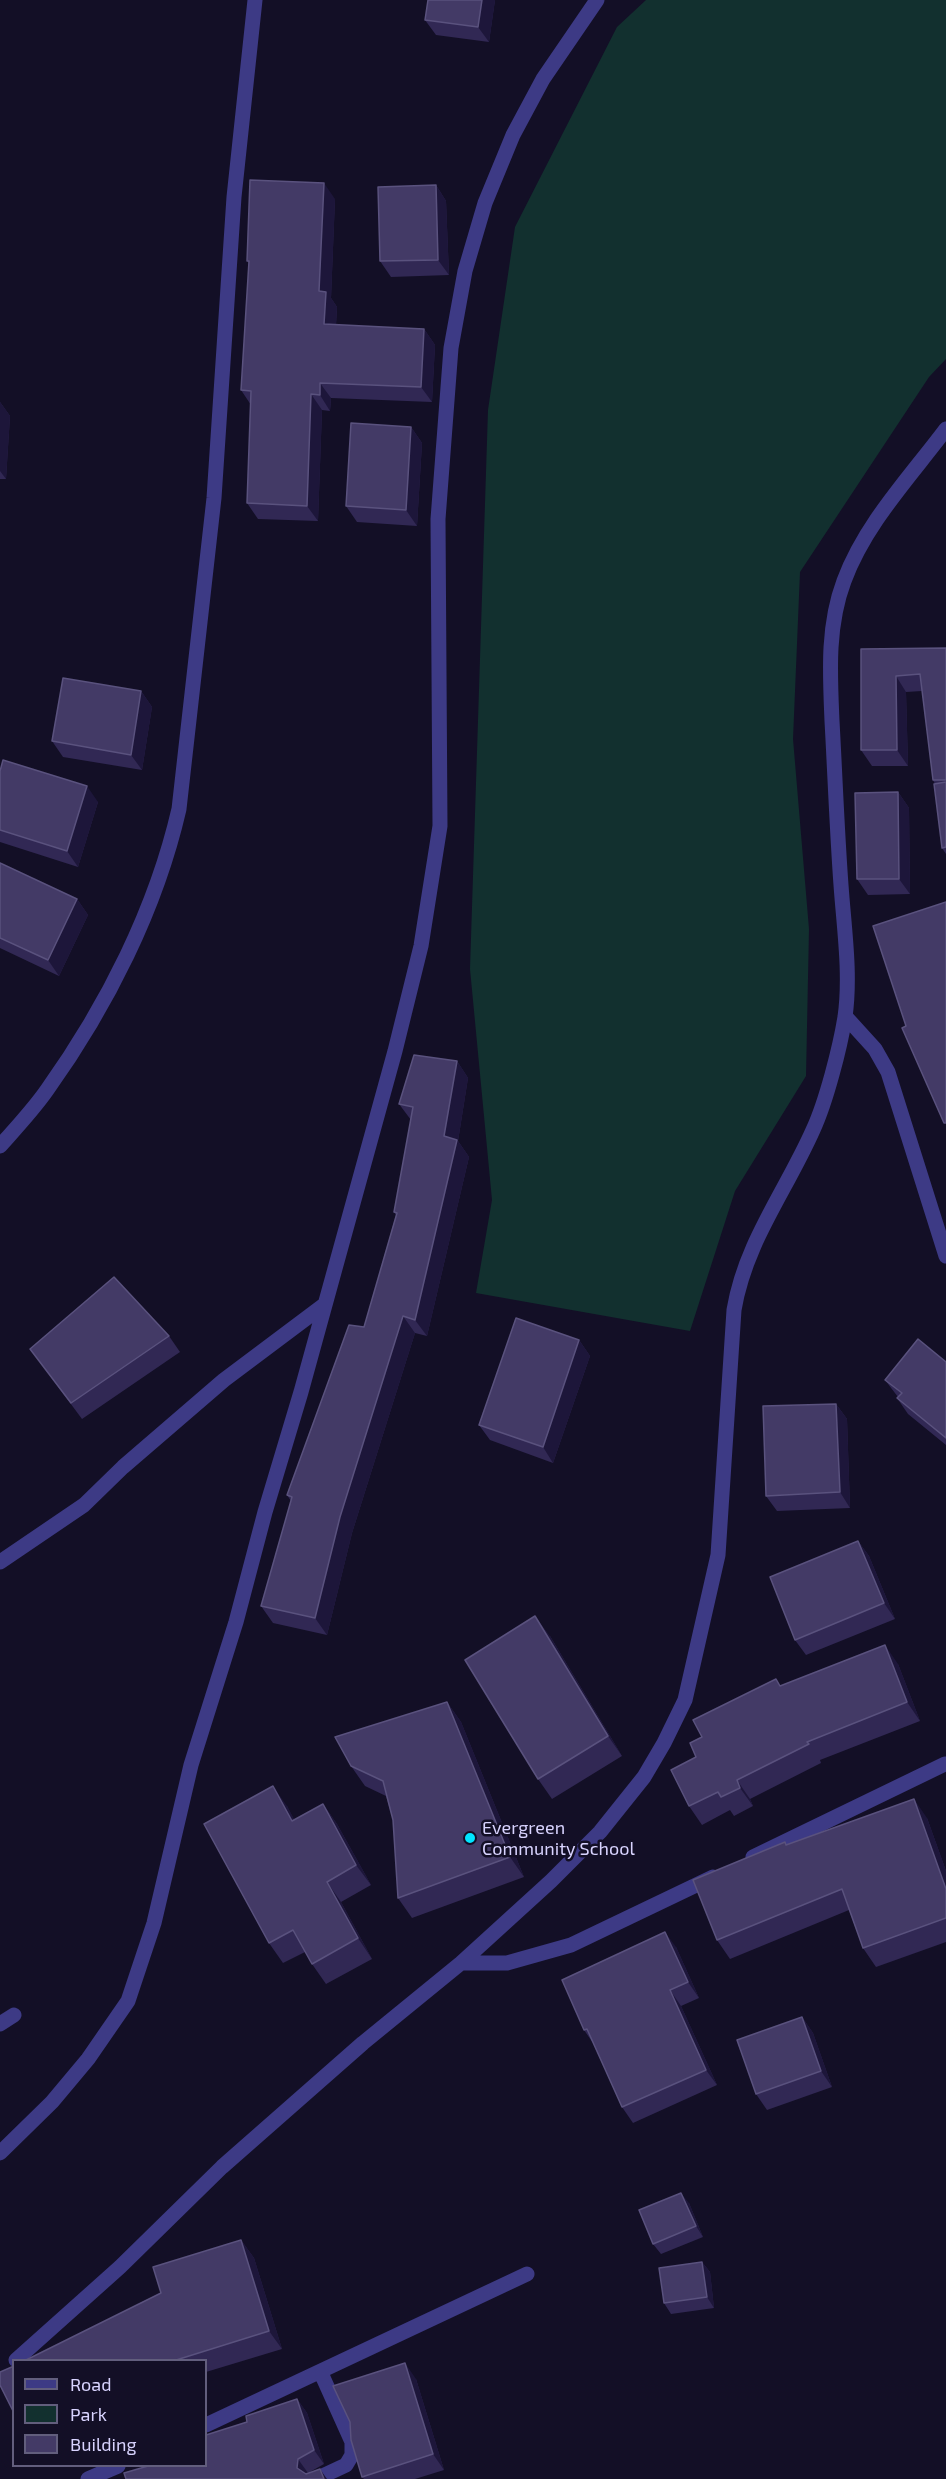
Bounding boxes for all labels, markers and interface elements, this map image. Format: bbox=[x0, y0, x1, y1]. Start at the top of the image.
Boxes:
place label: Evergreen Community School bbox=[482, 1817, 635, 1860]
marker: Evergreen Community School bbox=[463, 1831, 477, 1845]
legend bbox=[12, 2359, 207, 2467]
text: Road bbox=[70, 2373, 111, 2395]
text: Park bbox=[70, 2403, 107, 2425]
text: Building bbox=[70, 2433, 137, 2455]

